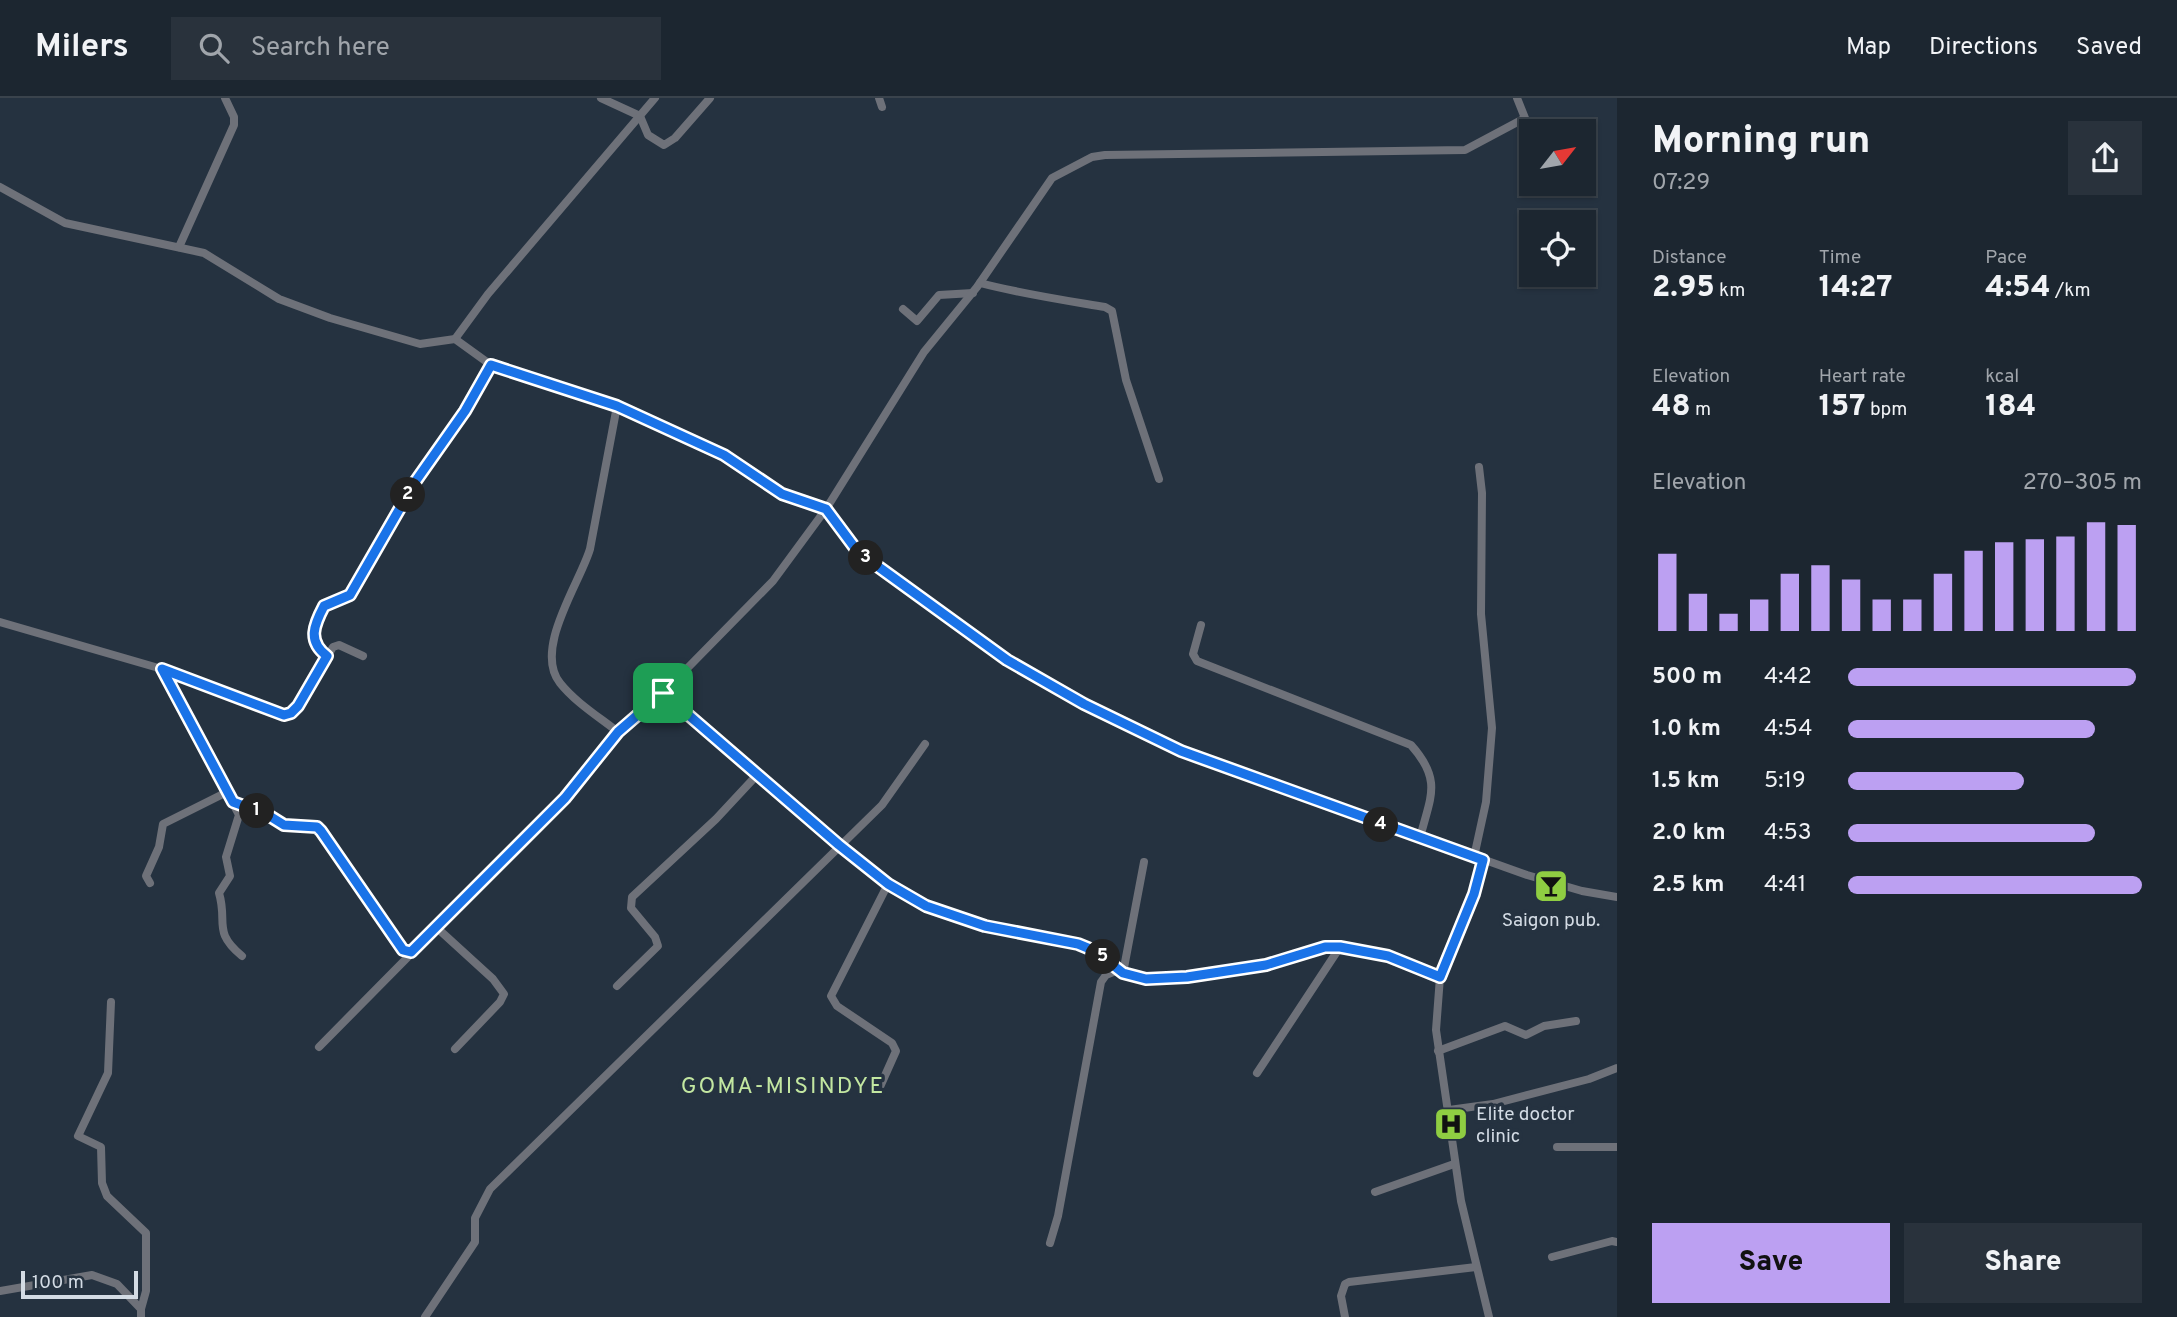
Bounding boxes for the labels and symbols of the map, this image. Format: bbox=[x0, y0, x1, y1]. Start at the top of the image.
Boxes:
north arrow bbox=[1519, 119, 1596, 196]
pin: 2 bbox=[390, 478, 426, 512]
pin: 3 bbox=[848, 540, 884, 575]
pin bbox=[633, 663, 693, 723]
pin: 1 bbox=[240, 794, 274, 828]
pin: 4 bbox=[1364, 808, 1398, 842]
bar icon: Saigon pub. bbox=[1532, 867, 1570, 905]
place label: Saigon pub. bbox=[1502, 909, 1600, 933]
pin: 5 bbox=[1086, 940, 1120, 974]
district label: GOMA-MISINDYE bbox=[681, 1073, 885, 1102]
place label: Elite doctor clinic bbox=[1476, 1103, 1575, 1149]
hospital icon: Elite doctor clinic bbox=[1432, 1105, 1470, 1143]
scale bar bbox=[21, 1268, 138, 1300]

